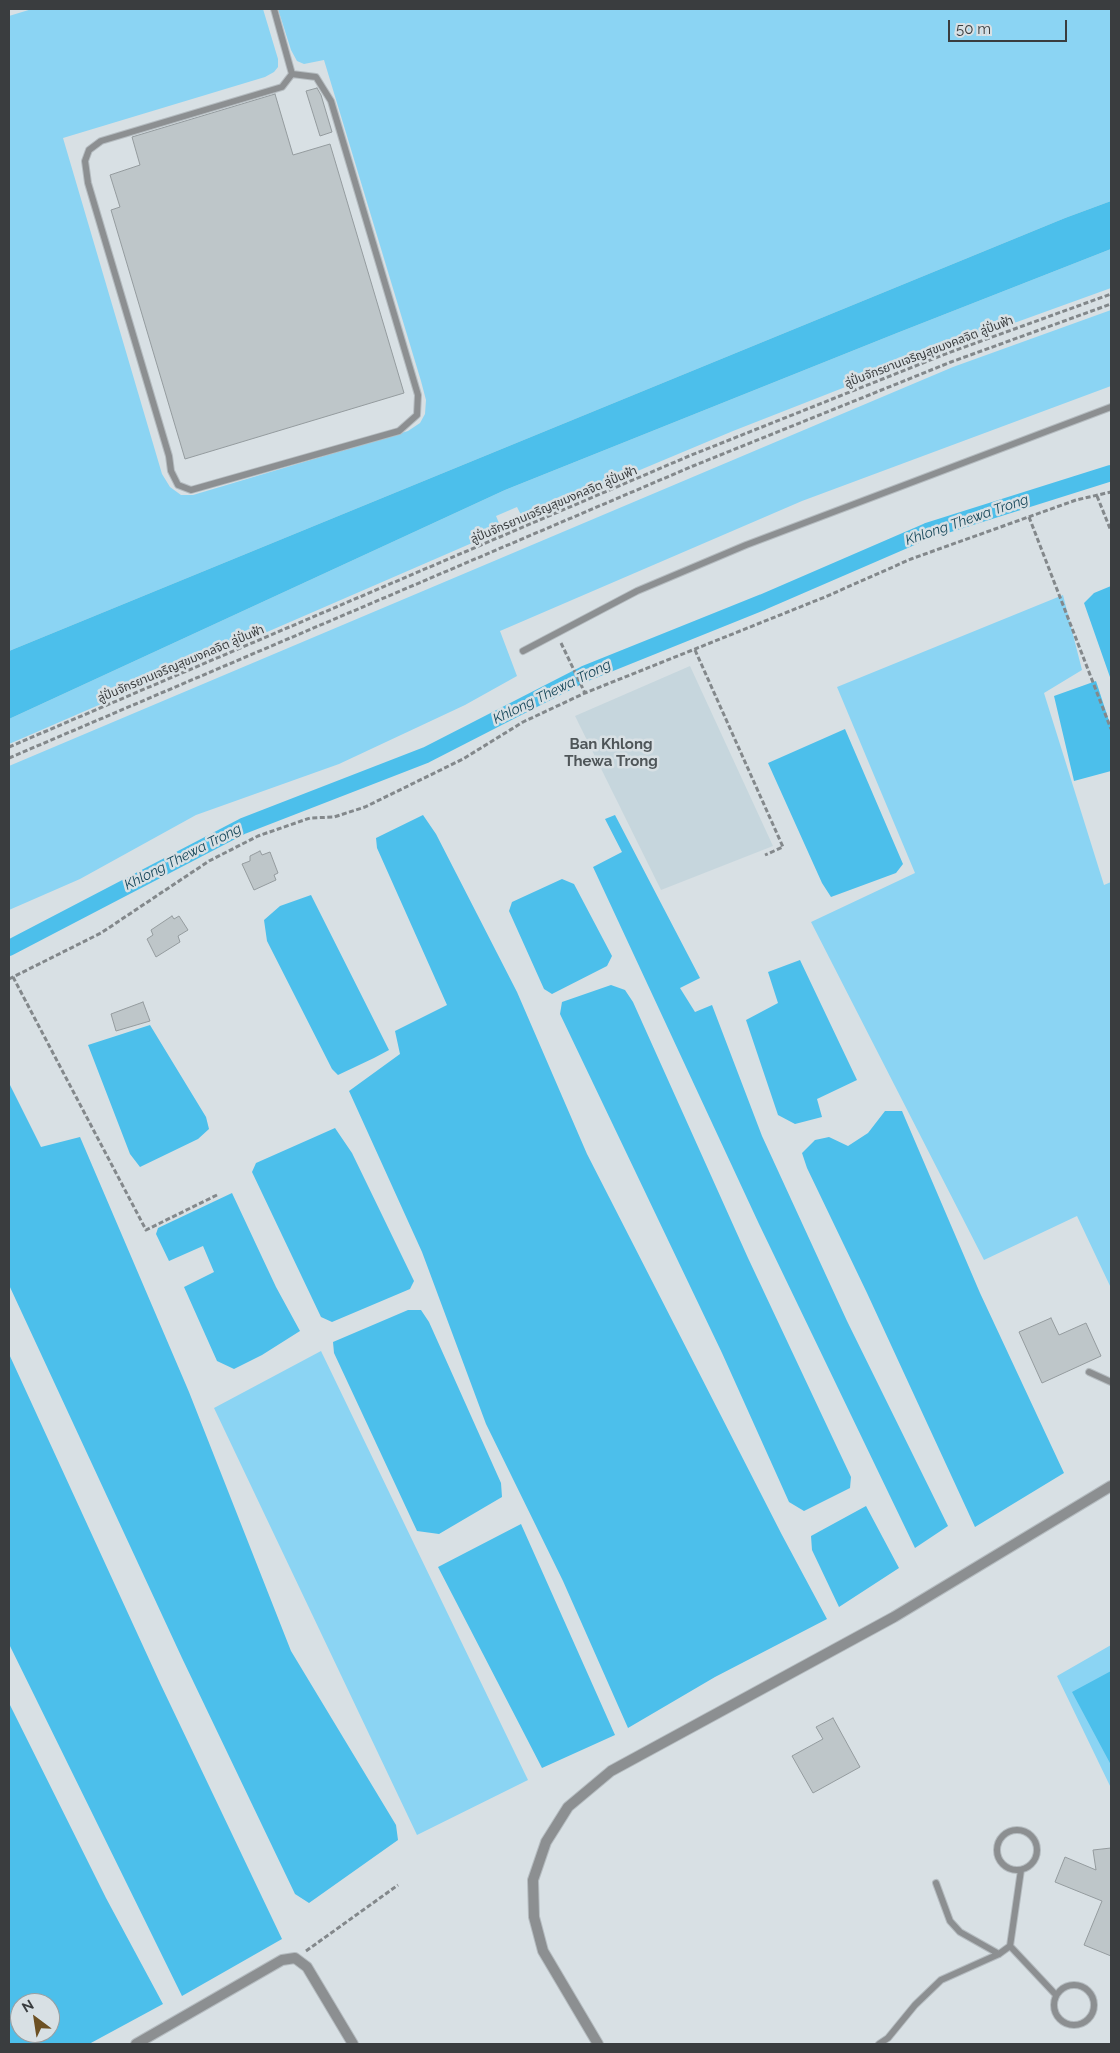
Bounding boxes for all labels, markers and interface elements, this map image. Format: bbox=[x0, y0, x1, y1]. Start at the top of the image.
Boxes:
scale bar bbox=[950, 10, 1069, 42]
text: 50 m bbox=[956, 20, 991, 38]
street label: ลู่ปั่นจักรยานเจริญสุขมงคลจิต ลู่ปั่นฟ้า bbox=[843, 313, 1015, 391]
street label: ลู่ปั่นจักรยานเจริญสุขมงคลจิต ลู่ปั่นฟ้า bbox=[468, 463, 640, 547]
water label: Khlong Thewa Trong bbox=[903, 491, 1031, 549]
street label: ลู่ปั่นจักรยานเจริญสุขมงคลจิต ลู่ปั่นฟ้า bbox=[95, 622, 267, 706]
water label: Khlong Thewa Trong bbox=[490, 656, 614, 728]
district label: Ban Khlong Thewa Trong bbox=[564, 735, 658, 770]
water label: Khlong Thewa Trong bbox=[122, 820, 244, 894]
north arrow bbox=[10, 1993, 60, 2043]
text: N bbox=[19, 1996, 36, 2016]

